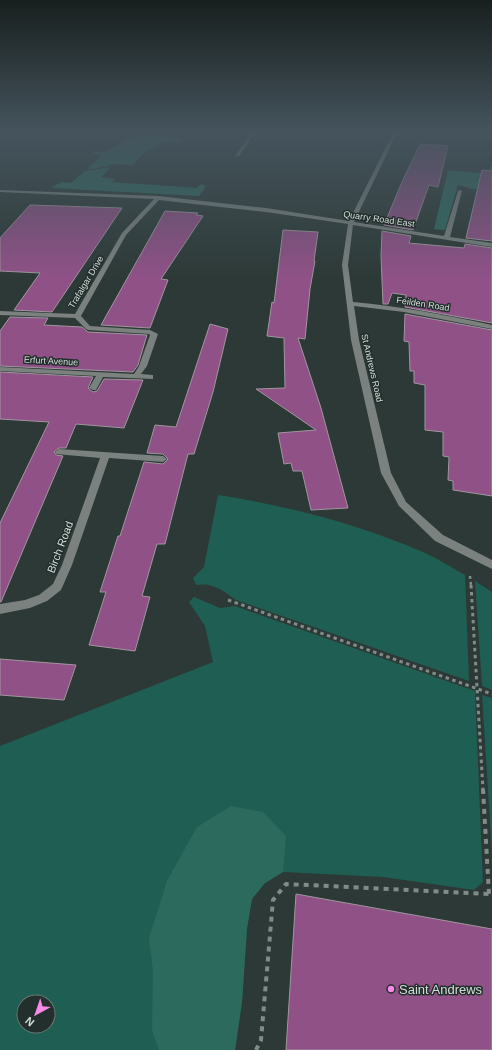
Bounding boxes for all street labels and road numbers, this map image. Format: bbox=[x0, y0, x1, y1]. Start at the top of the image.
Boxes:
street label: Quarry Road East bbox=[343, 209, 416, 229]
street label: Trafalgar Drive bbox=[66, 254, 106, 310]
street label: Feilden Road bbox=[396, 295, 450, 313]
street label: St Andrews Road bbox=[359, 333, 385, 403]
street label: Erfurt Avenue bbox=[24, 355, 78, 367]
street label: Birch Road bbox=[45, 519, 75, 575]

